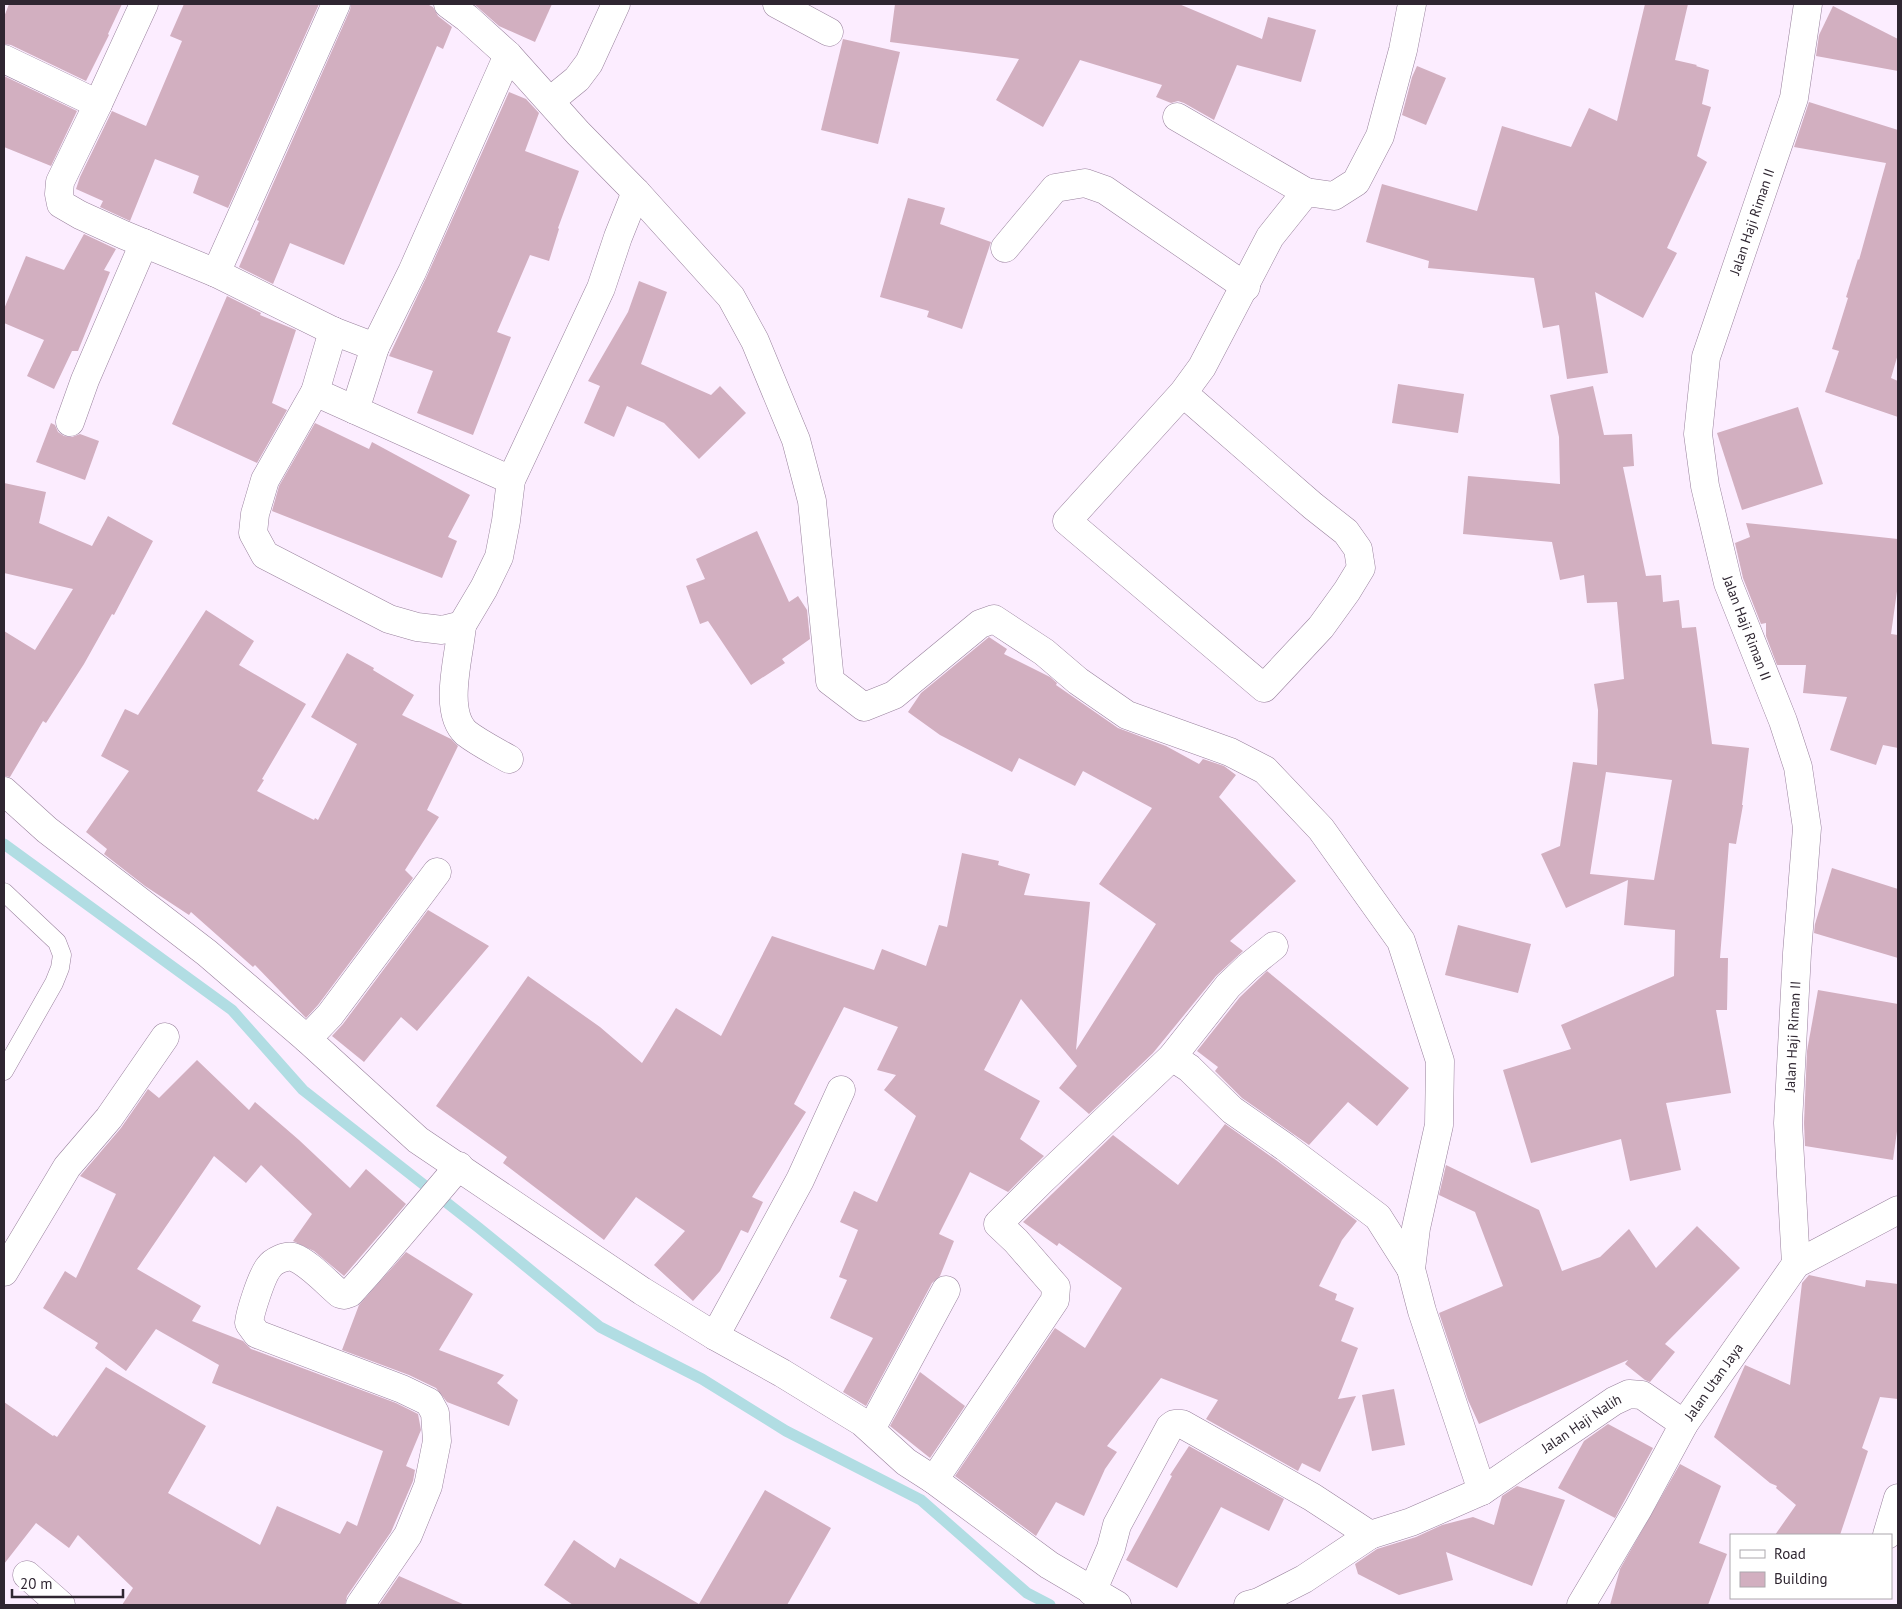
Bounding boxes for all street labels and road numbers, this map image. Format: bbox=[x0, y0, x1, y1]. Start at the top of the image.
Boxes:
street label: Jalan Haji Riman II bbox=[1725, 166, 1778, 278]
street label: Jalan Haji Riman II bbox=[1718, 572, 1775, 683]
street label: Jalan Haji Riman II bbox=[1781, 980, 1805, 1093]
street label: Jalan Utan Jaya bbox=[1680, 1339, 1747, 1425]
street label: Jalan Haji Nalih bbox=[1537, 1390, 1624, 1457]

